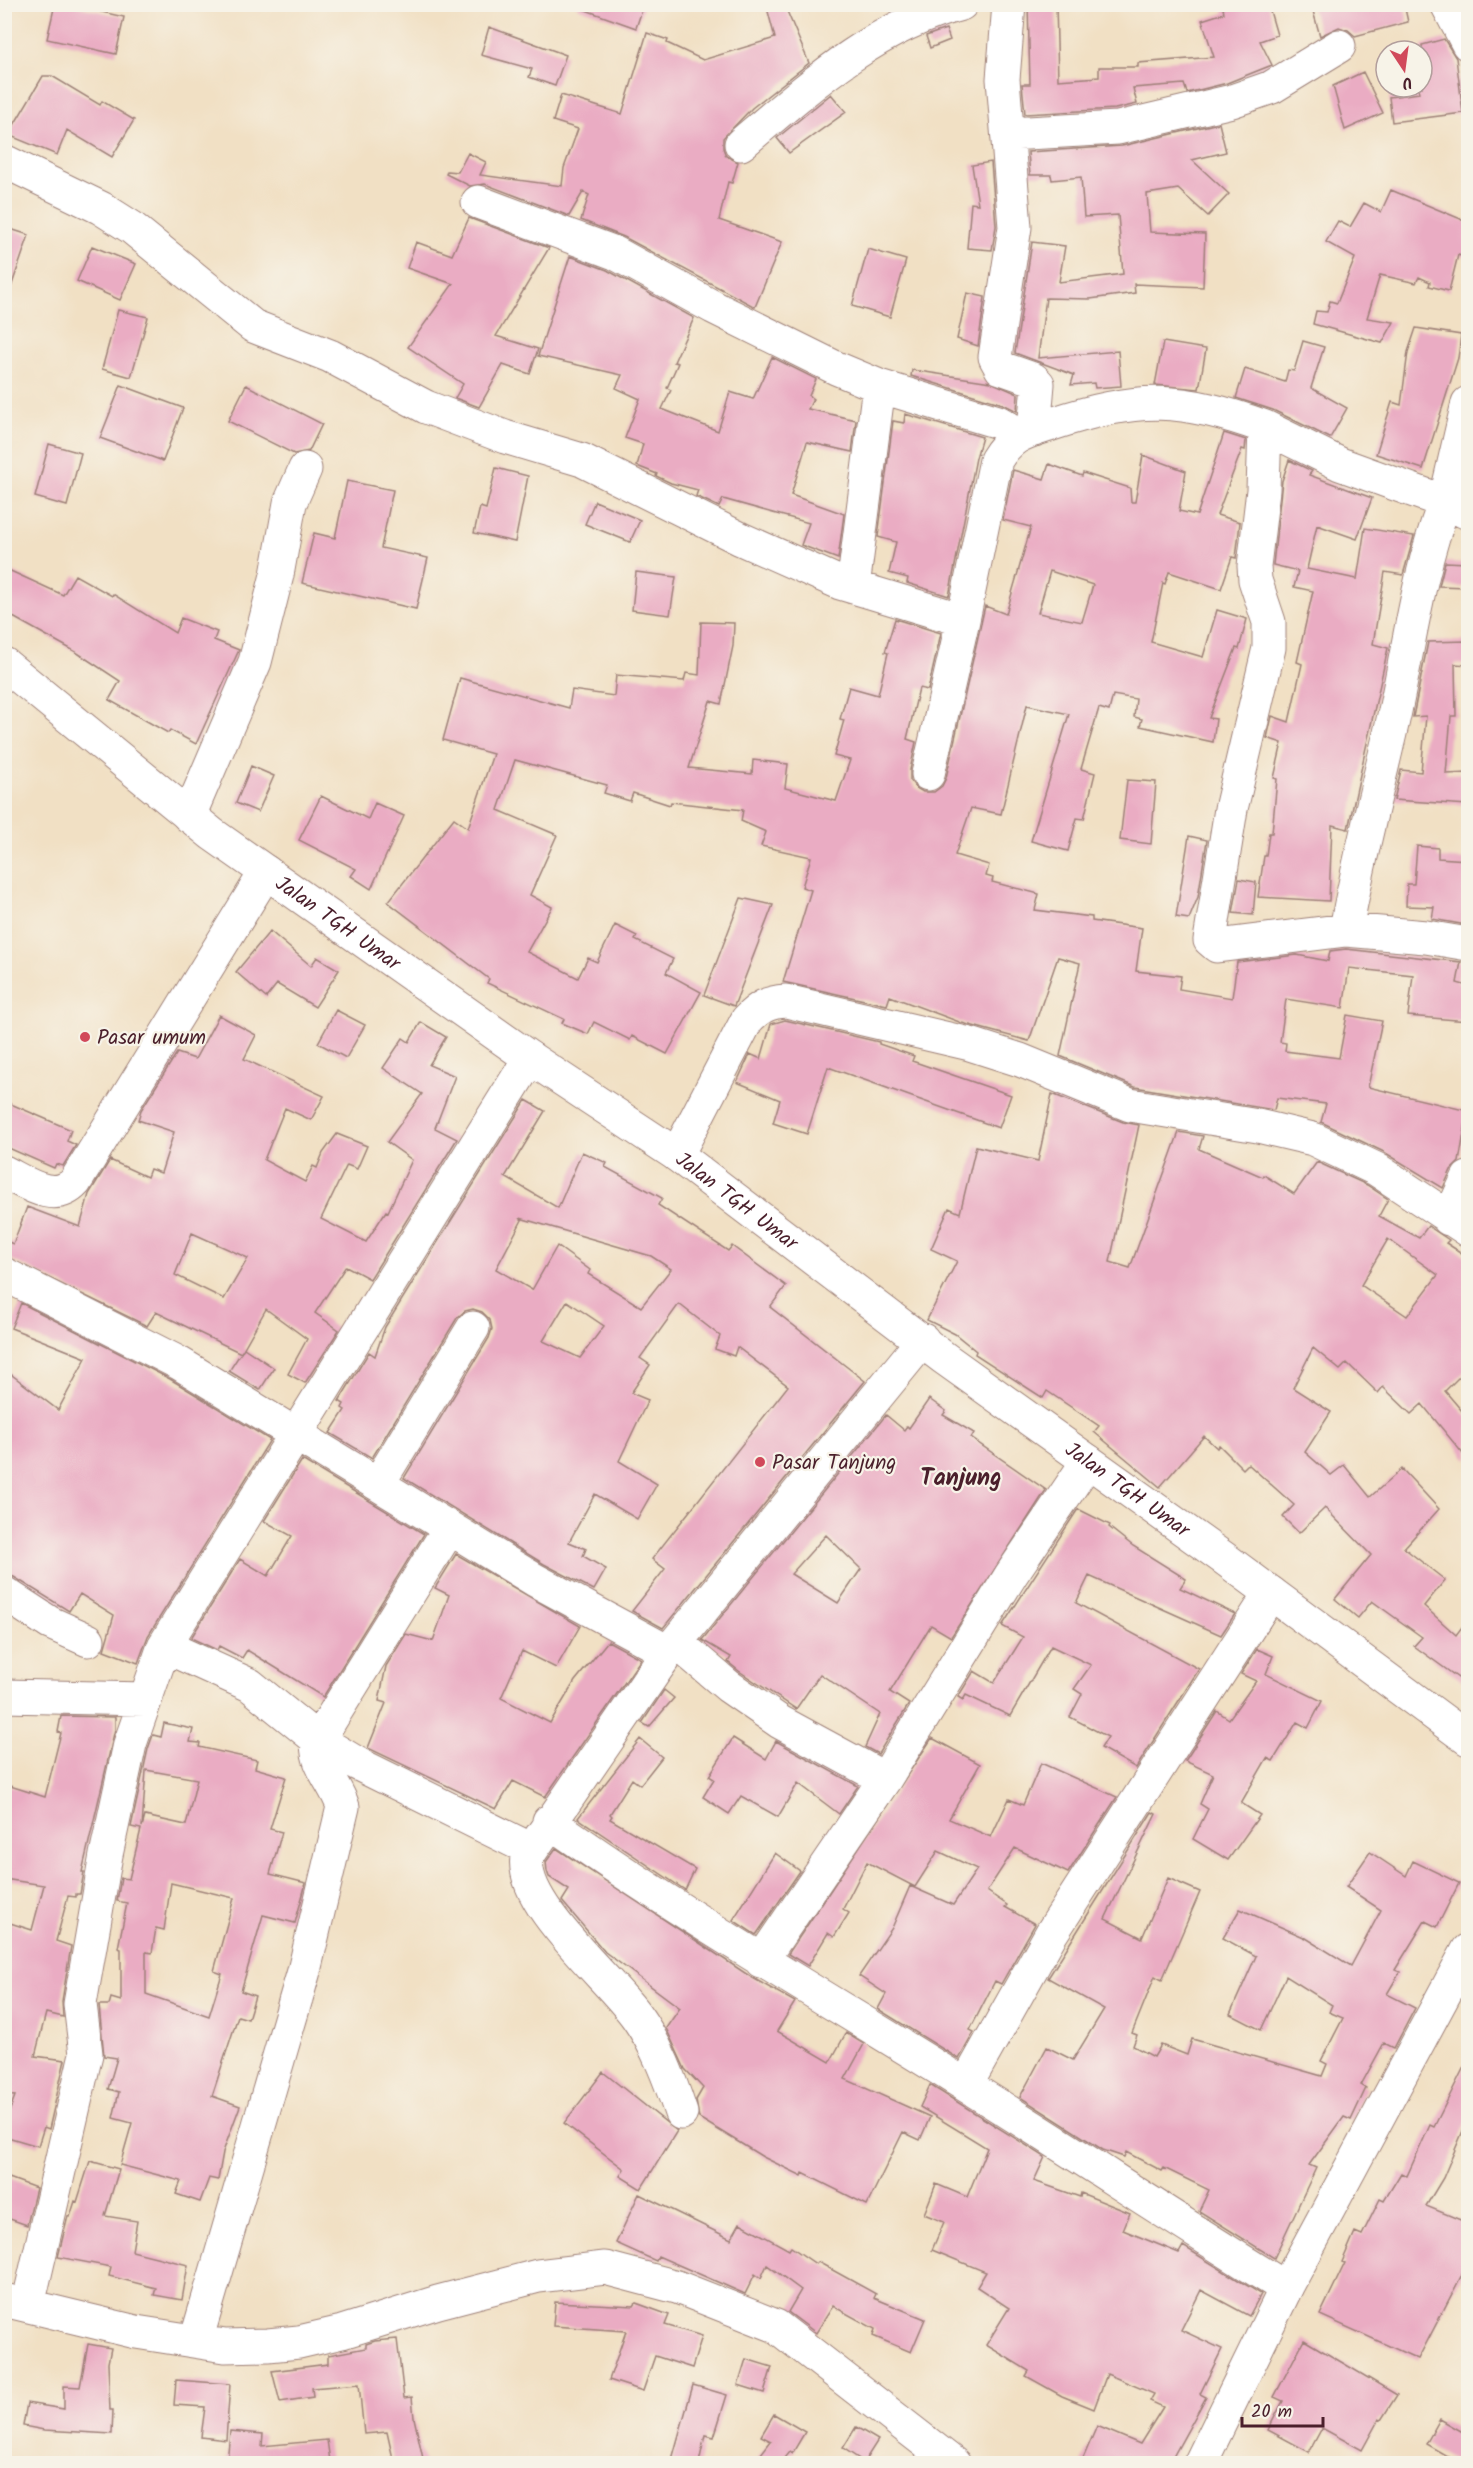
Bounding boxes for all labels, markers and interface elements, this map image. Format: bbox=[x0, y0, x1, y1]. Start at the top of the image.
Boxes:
north arrow bbox=[1374, 39, 1434, 99]
text: U bbox=[1399, 69, 1414, 96]
street label: Jalan TGH Umar bbox=[268, 868, 408, 981]
place label: Pasar umum bbox=[97, 1022, 206, 1055]
marker: Pasar umum bbox=[78, 1030, 92, 1044]
street label: Jalan TGH Umar bbox=[668, 1144, 805, 1260]
street label: Jalan TGH Umar bbox=[1057, 1434, 1197, 1547]
place label: Pasar Tanjung bbox=[772, 1447, 896, 1480]
marker: Pasar Tanjung bbox=[753, 1455, 767, 1469]
district label: Tanjung bbox=[920, 1459, 1002, 1498]
scale bar bbox=[1242, 2390, 1323, 2428]
text: 20 m bbox=[1251, 2398, 1292, 2427]

